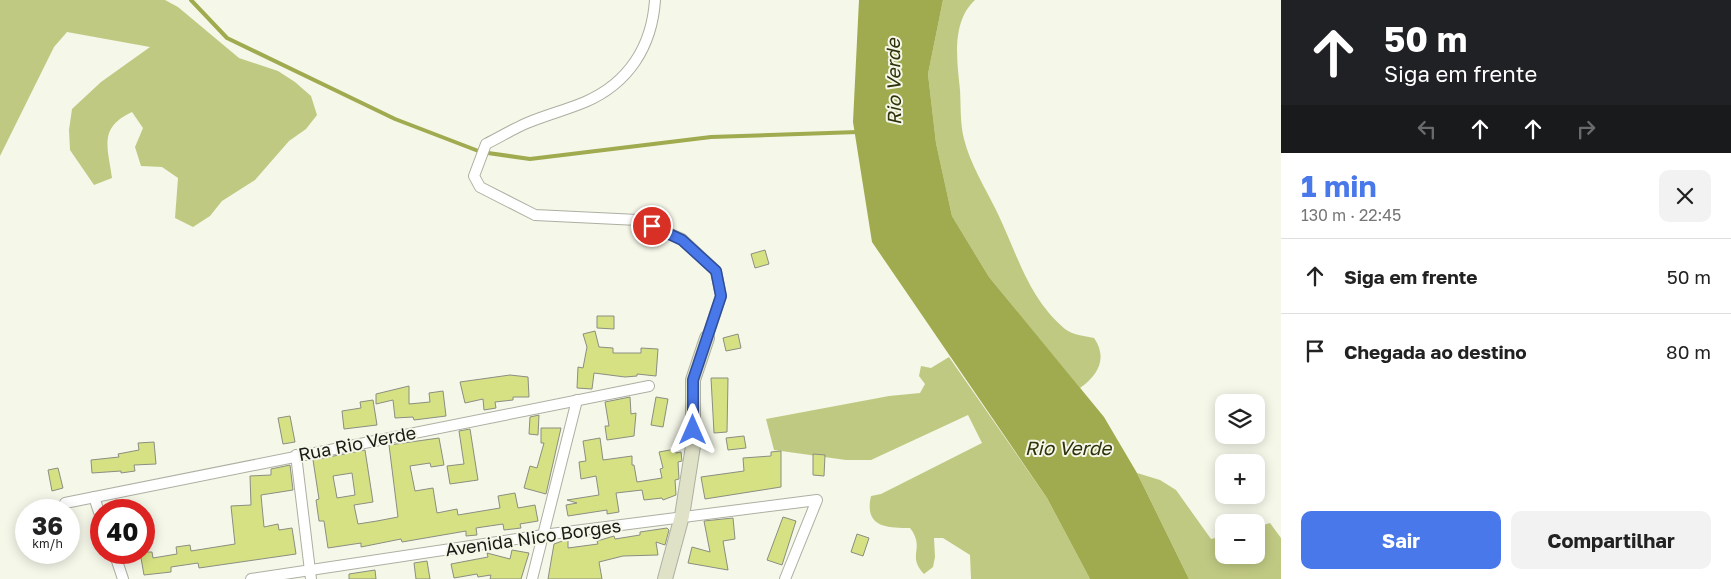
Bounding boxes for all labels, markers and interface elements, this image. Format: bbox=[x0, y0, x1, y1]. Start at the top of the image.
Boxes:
text: 50 m bbox=[1384, 18, 1467, 60]
icon: ahead bbox=[1301, 20, 1366, 85]
water label: Rio Verde bbox=[881, 36, 905, 126]
text: Siga em frente bbox=[1384, 60, 1537, 87]
icon: left bbox=[1413, 115, 1441, 143]
icon: ahead bbox=[1466, 115, 1494, 143]
icon: ahead bbox=[1519, 115, 1547, 143]
icon: right bbox=[1572, 115, 1600, 143]
text: 1 min bbox=[1301, 168, 1377, 204]
button: close bbox=[1659, 170, 1711, 222]
pin bbox=[631, 205, 673, 247]
text: 130 m · 22:45 bbox=[1301, 205, 1401, 225]
icon: arrive bbox=[638, 212, 666, 240]
icon: ahead bbox=[1301, 262, 1329, 290]
text: Siga em frente bbox=[1344, 265, 1478, 288]
text: 50 m bbox=[1667, 265, 1711, 288]
icon: arrive bbox=[1301, 337, 1329, 365]
text: Chegada ao destino bbox=[1344, 340, 1527, 363]
text: 80 m bbox=[1666, 340, 1711, 363]
map controls bbox=[1215, 394, 1265, 564]
button: layers bbox=[1215, 394, 1265, 444]
position arrow bbox=[666, 403, 718, 455]
street label: Rua Rio Verde bbox=[296, 421, 418, 465]
water label: Rio Verde bbox=[1025, 436, 1113, 459]
button: + bbox=[1215, 454, 1265, 504]
speed limit sign: 40 bbox=[90, 499, 155, 564]
text: 36 bbox=[32, 510, 63, 541]
button: Sair bbox=[1301, 511, 1501, 569]
button: Compartilhar bbox=[1511, 511, 1711, 569]
street label: Avenida Nico Borges bbox=[444, 514, 622, 560]
button: − bbox=[1215, 514, 1265, 564]
text: km/h bbox=[32, 536, 63, 551]

